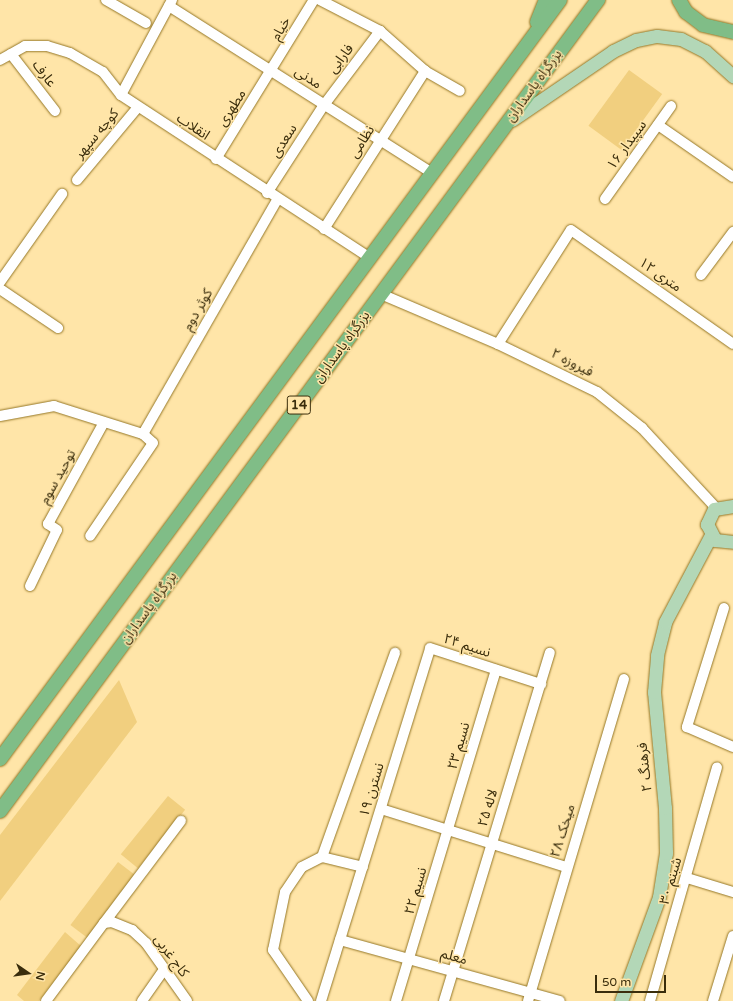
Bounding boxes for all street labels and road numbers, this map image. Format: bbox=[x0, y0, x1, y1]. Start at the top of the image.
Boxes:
street label: خیام bbox=[268, 14, 294, 44]
street label: فارابی bbox=[325, 41, 357, 77]
street label: بزرگراه پاسداران bbox=[502, 47, 566, 125]
street label: عارف bbox=[28, 57, 60, 91]
street label: مدنی bbox=[291, 63, 325, 93]
street label: مطهری bbox=[214, 86, 250, 130]
street label: کوچه سپهر bbox=[71, 106, 123, 162]
street label: انقلاب bbox=[173, 110, 213, 144]
street label: سپیدار ۱۶ bbox=[603, 117, 651, 173]
street label: سعدی bbox=[267, 121, 301, 161]
street label: نظامی bbox=[345, 123, 379, 161]
street label: ۱۲ متری bbox=[635, 254, 685, 296]
street label: کوثر دوم bbox=[179, 286, 217, 334]
street label: بزرگراه پاسداران bbox=[310, 308, 374, 386]
street label: فیروزه ٢ bbox=[548, 345, 596, 381]
road number: 14 bbox=[286, 394, 312, 416]
street label: توحید سوم bbox=[36, 447, 80, 507]
street label: بزرگراه پاسداران bbox=[117, 569, 181, 647]
street label: نسیم ۲۴ bbox=[441, 631, 493, 661]
street label: نسیم ۲۳ bbox=[444, 720, 474, 772]
street label: فرهنگ ۲ bbox=[634, 742, 656, 792]
street label: نسترن ۱۹ bbox=[356, 761, 388, 819]
street label: لاله ۲۵ bbox=[474, 787, 502, 829]
street label: میخک ۲۸ bbox=[547, 802, 579, 860]
street label: شبنم ۳۰ bbox=[656, 856, 686, 906]
street label: نسیم ۲۲ bbox=[401, 865, 431, 917]
street label: کاج غربی bbox=[150, 931, 192, 981]
street label: معلم bbox=[439, 945, 469, 969]

